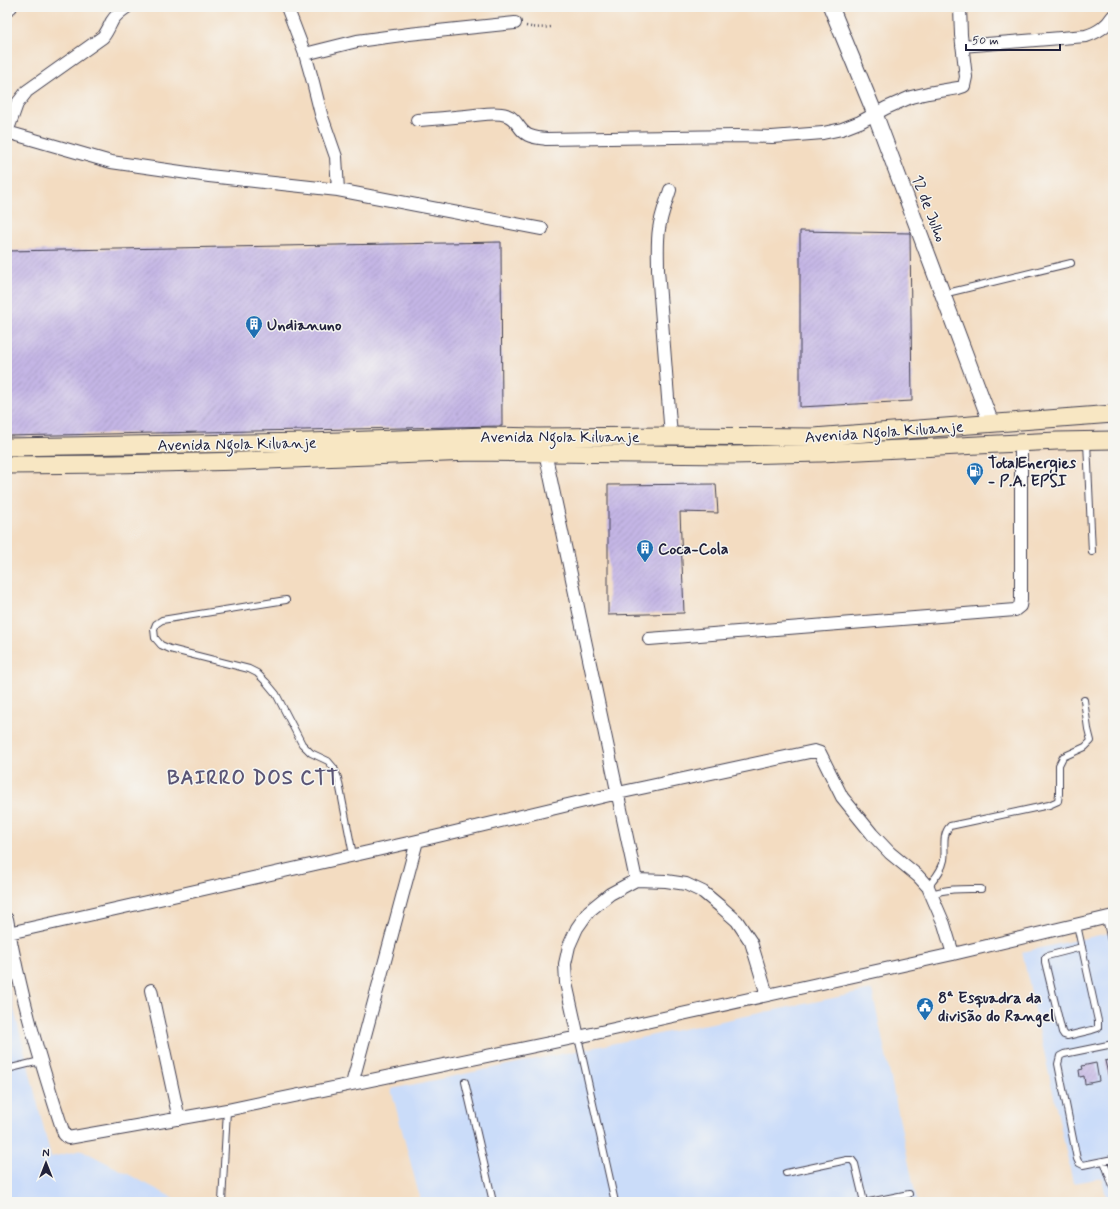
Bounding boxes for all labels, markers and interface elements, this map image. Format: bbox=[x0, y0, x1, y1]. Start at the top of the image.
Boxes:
scale bar bbox=[966, 26, 1060, 52]
text: 50 m bbox=[972, 33, 999, 49]
street label: 12 de Julho bbox=[906, 172, 951, 245]
building icon: Undianuno bbox=[244, 314, 264, 339]
place label: Undianuno bbox=[267, 315, 342, 336]
street label: Avenida Ngola Kiluanje bbox=[804, 416, 964, 450]
street label: Avenida Ngola Kiluanje bbox=[480, 427, 640, 449]
street label: Avenida Ngola Kiluanje bbox=[157, 433, 317, 457]
place label: TotalEnergies - P.A. EPSI bbox=[988, 453, 1077, 492]
fuel station icon: TotalEnergies - P.A. EPSI bbox=[965, 461, 985, 486]
building icon: Coca-Cola bbox=[635, 538, 655, 563]
place label: Coca-Cola bbox=[658, 539, 729, 560]
district label: BAIRRO DOS CTT bbox=[167, 765, 339, 792]
place label: 8ª Esquadra da divisão do Rangel bbox=[938, 988, 1054, 1028]
public building icon: 8ª Esquadra da divisão do Rangel bbox=[915, 996, 935, 1021]
north arrow bbox=[26, 1143, 66, 1183]
text: N bbox=[42, 1147, 50, 1161]

